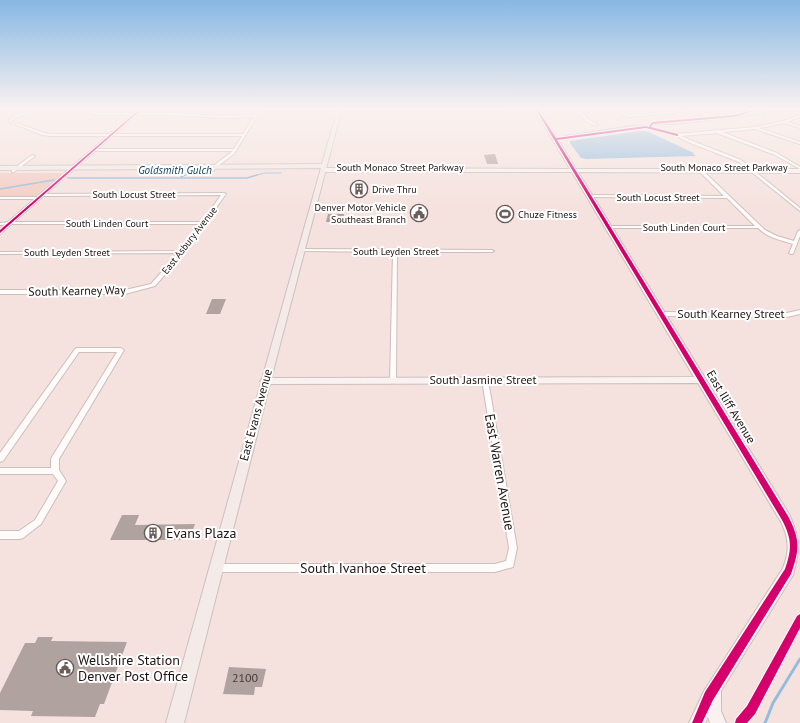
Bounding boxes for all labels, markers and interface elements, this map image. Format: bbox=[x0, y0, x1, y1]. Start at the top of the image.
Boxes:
street label: South Monaco Street Parkway bbox=[336, 161, 464, 174]
street label: South Monaco Street Parkway bbox=[660, 161, 788, 174]
water label: Goldsmith Gulch bbox=[138, 163, 212, 177]
building icon: Drive Thru bbox=[349, 179, 369, 199]
place label: Drive Thru bbox=[372, 183, 417, 196]
street label: South Locust Street bbox=[92, 188, 176, 201]
street label: South Locust Street bbox=[616, 191, 700, 204]
place label: Denver Motor Vehicle Southeast Branch bbox=[315, 201, 406, 226]
public building icon: Denver Motor Vehicle Southeast Branch bbox=[409, 203, 429, 223]
street label: East Asbury Avenue bbox=[159, 204, 220, 277]
sports icon: Chuze Fitness bbox=[495, 204, 515, 224]
place label: Chuze Fitness bbox=[518, 208, 577, 221]
street label: South Linden Court bbox=[66, 217, 149, 230]
street label: South Linden Court bbox=[643, 221, 726, 234]
street label: South Leyden Street bbox=[353, 245, 440, 258]
street label: South Leyden Street bbox=[24, 246, 111, 259]
street label: South Kearney Way bbox=[28, 282, 126, 299]
street label: South Kearney Street bbox=[677, 306, 785, 321]
street label: East Evans Avenue bbox=[236, 367, 275, 463]
street label: East Iliff Avenue bbox=[704, 367, 759, 446]
street label: South Jasmine Street bbox=[429, 372, 537, 387]
street label: East Warren Avenue bbox=[481, 412, 519, 532]
building icon: Evans Plaza bbox=[143, 523, 163, 543]
place label: Evans Plaza bbox=[166, 524, 237, 542]
street label: South Ivanhoe Street bbox=[300, 559, 426, 577]
place label: Wellshire Station Denver Post Office bbox=[78, 651, 188, 685]
public building icon: Wellshire Station Denver Post Office bbox=[55, 658, 75, 678]
house number: 2100 bbox=[232, 670, 259, 685]

